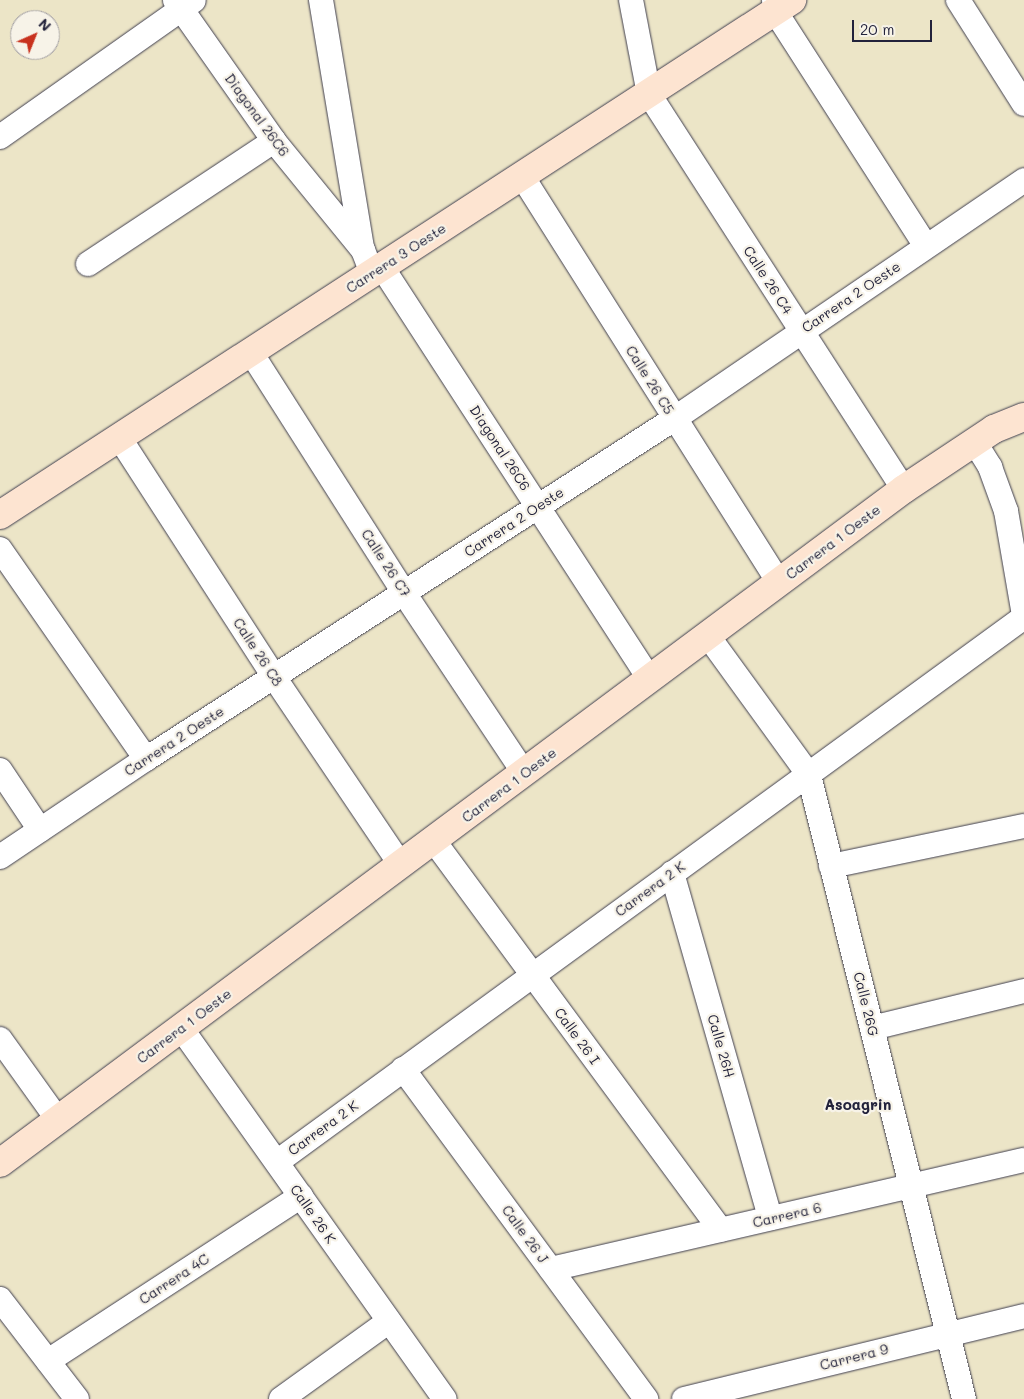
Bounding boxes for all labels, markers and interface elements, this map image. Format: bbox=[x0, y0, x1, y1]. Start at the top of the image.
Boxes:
north arrow bbox=[10, 10, 60, 60]
scale bar bbox=[854, 10, 934, 42]
text: N bbox=[35, 14, 55, 35]
text: 20 m bbox=[860, 19, 894, 39]
street label: Diagonal 26C6 bbox=[221, 70, 293, 160]
street label: Carrera 3 Oeste bbox=[343, 219, 449, 297]
street label: Calle 26 C4 bbox=[740, 243, 796, 317]
street label: Carrera 2 Oeste bbox=[798, 258, 904, 336]
street label: Calle 26 C5 bbox=[622, 343, 678, 417]
street label: Diagonal 26C6 bbox=[466, 402, 534, 494]
street label: Carrera 2 Oeste bbox=[461, 484, 567, 560]
street label: Carrera 1 Oeste bbox=[783, 501, 883, 583]
street label: Calle 26 C7 bbox=[358, 526, 414, 600]
street label: Calle 26 C8 bbox=[230, 615, 286, 689]
street label: Carrera 2 Oeste bbox=[121, 703, 227, 779]
street label: Carrera 1 Oeste bbox=[459, 744, 559, 826]
street label: Carrera 2 K bbox=[612, 858, 688, 920]
street label: Calle 26G bbox=[850, 970, 882, 1038]
street label: Carrera 1 Oeste bbox=[134, 985, 234, 1067]
street label: Calle 26 I bbox=[551, 1004, 603, 1068]
street label: Calle 26H bbox=[704, 1012, 738, 1080]
district label: Asoagrin bbox=[825, 1096, 891, 1114]
street label: Carrera 2 K bbox=[285, 1097, 361, 1159]
street label: Calle 26 K bbox=[287, 1181, 339, 1247]
street label: Carrera 6 bbox=[751, 1199, 823, 1231]
street label: Calle 26 J bbox=[498, 1202, 552, 1266]
street label: Carrera 4C bbox=[136, 1250, 212, 1308]
street label: Carrera 9 bbox=[818, 1340, 890, 1374]

